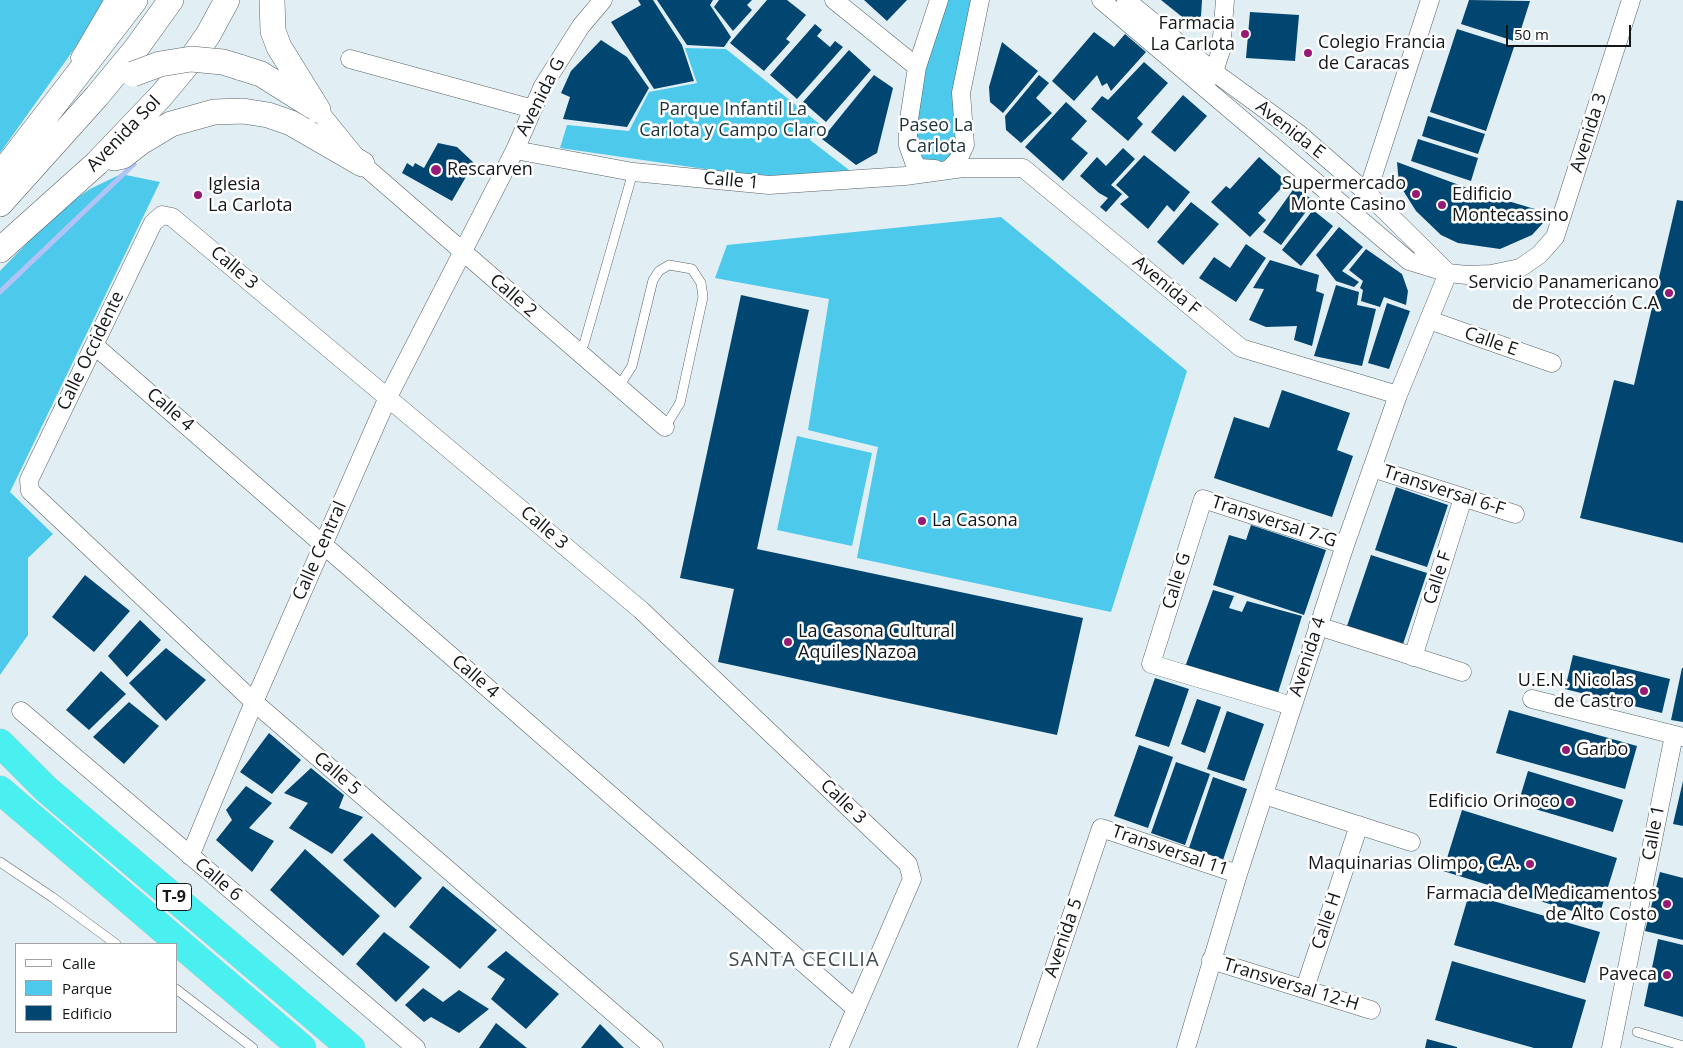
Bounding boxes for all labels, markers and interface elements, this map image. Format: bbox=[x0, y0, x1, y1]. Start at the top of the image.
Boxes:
place label: Farmacia La Carlota bbox=[1150, 13, 1235, 56]
scale bar bbox=[1508, 15, 1633, 47]
text: 50 m bbox=[1514, 24, 1549, 44]
marker: Farmacia La Carlota bbox=[1239, 28, 1251, 40]
place label: Colegio Francia de Caracas bbox=[1318, 32, 1445, 74]
marker: Colegio Francia de Caracas bbox=[1302, 47, 1314, 59]
street label: Avenida G bbox=[512, 54, 570, 140]
street label: Avenida 3 bbox=[1566, 91, 1612, 175]
street label: Avenida Sol bbox=[83, 92, 165, 176]
street label: Avenida E bbox=[1251, 96, 1329, 164]
park label: Parque Infantil La Carlota y Campo Claro bbox=[639, 99, 827, 142]
park label: Paseo La Carlota bbox=[899, 115, 973, 158]
place label: Rescarven bbox=[447, 159, 533, 181]
marker: Rescarven bbox=[429, 163, 443, 177]
street label: Calle 1 bbox=[702, 168, 760, 194]
place label: Supermercado Monte Casino bbox=[1282, 173, 1406, 215]
place label: Iglesia La Carlota bbox=[208, 174, 293, 216]
place label: Edificio Montecassino bbox=[1452, 184, 1569, 226]
marker: Supermercado Monte Casino bbox=[1410, 188, 1422, 200]
marker: Iglesia La Carlota bbox=[192, 189, 204, 201]
marker: Edificio Montecassino bbox=[1436, 199, 1448, 211]
street label: Calle 3 bbox=[206, 242, 262, 294]
street label: Avenida F bbox=[1128, 252, 1204, 320]
street label: Calle 2 bbox=[485, 270, 541, 322]
place label: Servicio Panamericano de Protección C.A bbox=[1468, 272, 1659, 314]
marker: Servicio Panamericano de Protección C.A bbox=[1663, 287, 1675, 299]
street label: Calle Occidente bbox=[53, 288, 129, 414]
street label: Calle E bbox=[1461, 323, 1521, 361]
street label: Calle 4 bbox=[142, 384, 198, 436]
street label: Transversal 6-F bbox=[1380, 461, 1508, 521]
street label: Transversal 7-G bbox=[1209, 492, 1339, 552]
street label: Calle Central bbox=[289, 498, 351, 604]
street label: Calle 3 bbox=[516, 502, 572, 554]
place label: La Casona bbox=[932, 510, 1018, 532]
marker: La Casona bbox=[916, 515, 928, 527]
street label: Calle F bbox=[1419, 549, 1457, 607]
street label: Calle G bbox=[1158, 550, 1196, 612]
street label: Avenida 4 bbox=[1285, 615, 1331, 699]
place label: La Casona Cultural Aquiles Nazoa bbox=[798, 621, 955, 664]
marker: La Casona Cultural Aquiles Nazoa bbox=[782, 636, 794, 648]
street label: Calle 4 bbox=[447, 651, 503, 703]
place label: U.E.N. Nicolas de Castro bbox=[1518, 670, 1634, 712]
marker: U.E.N. Nicolas de Castro bbox=[1638, 685, 1650, 697]
place label: Garbo bbox=[1576, 739, 1628, 761]
marker: Garbo bbox=[1560, 744, 1572, 756]
street label: Calle 5 bbox=[309, 748, 365, 800]
street label: Calle 3 bbox=[816, 775, 870, 829]
place label: Edificio Orinoco bbox=[1428, 791, 1560, 813]
marker: Edificio Orinoco bbox=[1564, 796, 1576, 808]
street label: Calle 1 bbox=[1638, 804, 1670, 862]
street label: Transversal 11 bbox=[1109, 821, 1231, 881]
place label: Maquinarias Olimpo, C.A. bbox=[1308, 853, 1520, 875]
street label: Calle 6 bbox=[190, 854, 246, 906]
marker: Maquinarias Olimpo, C.A. bbox=[1524, 858, 1536, 870]
place label: Farmacia de Medicamentos de Alto Costo bbox=[1426, 883, 1657, 926]
road number: T-9 bbox=[156, 884, 192, 910]
street label: Calle H bbox=[1308, 890, 1346, 952]
street label: Avenida 5 bbox=[1040, 896, 1088, 980]
marker: Farmacia de Medicamentos de Alto Costo bbox=[1661, 898, 1673, 910]
legend bbox=[15, 943, 178, 1033]
district label: SANTA CECILIA bbox=[727, 948, 881, 972]
text: Calle bbox=[62, 953, 96, 973]
street label: Transversal 12-H bbox=[1221, 954, 1361, 1016]
place label: Paveca bbox=[1598, 964, 1657, 986]
marker: Paveca bbox=[1661, 969, 1673, 981]
text: Parque bbox=[62, 978, 112, 998]
text: Edificio bbox=[62, 1003, 112, 1023]

